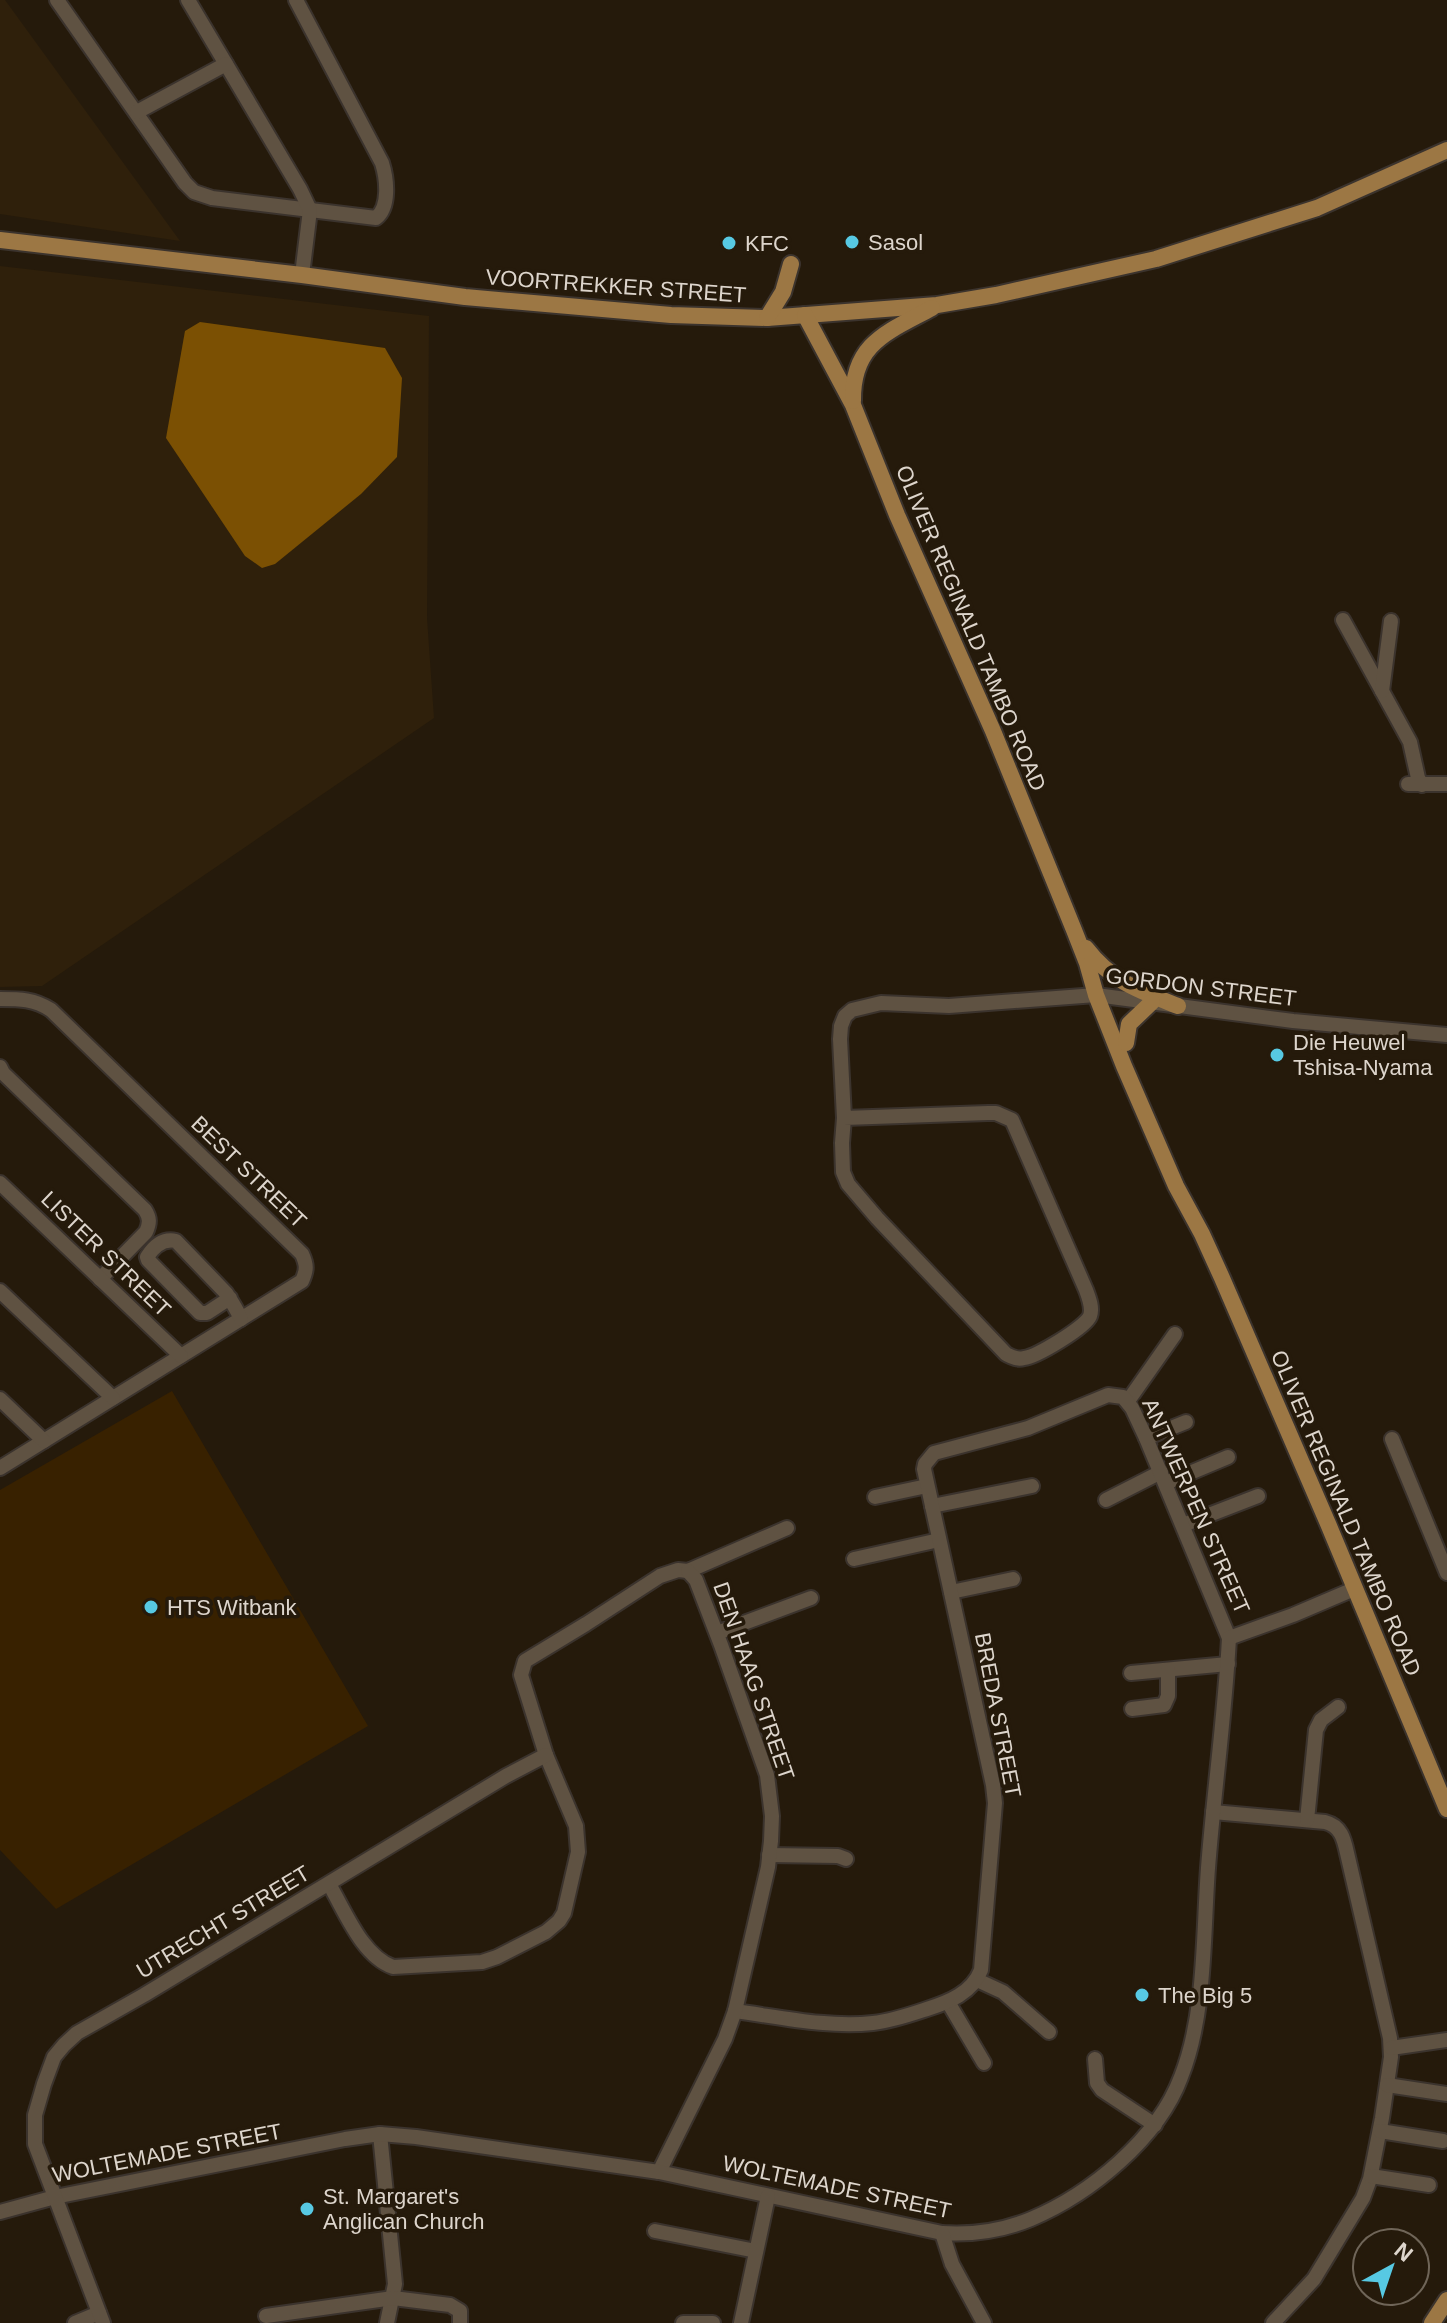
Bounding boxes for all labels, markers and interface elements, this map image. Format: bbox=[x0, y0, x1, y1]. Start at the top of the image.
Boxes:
place label: Sasol bbox=[868, 230, 923, 255]
place label: KFC bbox=[745, 231, 789, 256]
marker: Sasol bbox=[843, 233, 861, 251]
marker: KFC bbox=[720, 234, 738, 252]
street label: VOORTREKKER STREET bbox=[485, 264, 747, 308]
street label: OLIVER REGINALD TAMBO ROAD bbox=[891, 461, 1051, 795]
street label: GORDON STREET bbox=[1104, 963, 1298, 1011]
place label: Die Heuwel Tshisa-Nyama bbox=[1293, 1030, 1433, 1080]
marker: Die Heuwel Tshisa-Nyama bbox=[1268, 1046, 1286, 1064]
street label: BEST STREET bbox=[186, 1111, 312, 1233]
street label: LISTER STREET bbox=[36, 1186, 176, 1322]
street label: OLIVER REGINALD TAMBO ROAD bbox=[1266, 1346, 1426, 1680]
street label: ANTWERPEN STREET bbox=[1137, 1394, 1255, 1618]
street label: DEN HAAG STREET bbox=[708, 1579, 800, 1783]
place label: HTS Witbank bbox=[167, 1595, 298, 1620]
marker: HTS Witbank bbox=[142, 1598, 160, 1616]
street label: BREDA STREET bbox=[970, 1630, 1026, 1800]
street label: UTRECHT STREET bbox=[132, 1860, 314, 1984]
place label: The Big 5 bbox=[1158, 1983, 1252, 2008]
marker: The Big 5 bbox=[1133, 1986, 1151, 2004]
street label: WOLTEMADE STREET bbox=[50, 2118, 284, 2188]
street label: WOLTEMADE STREET bbox=[720, 2151, 954, 2223]
place label: St. Margaret's Anglican Church bbox=[323, 2184, 484, 2234]
marker: St. Margaret's Anglican Church bbox=[298, 2200, 316, 2218]
north arrow bbox=[1351, 2227, 1431, 2307]
text: N bbox=[1389, 2237, 1418, 2267]

